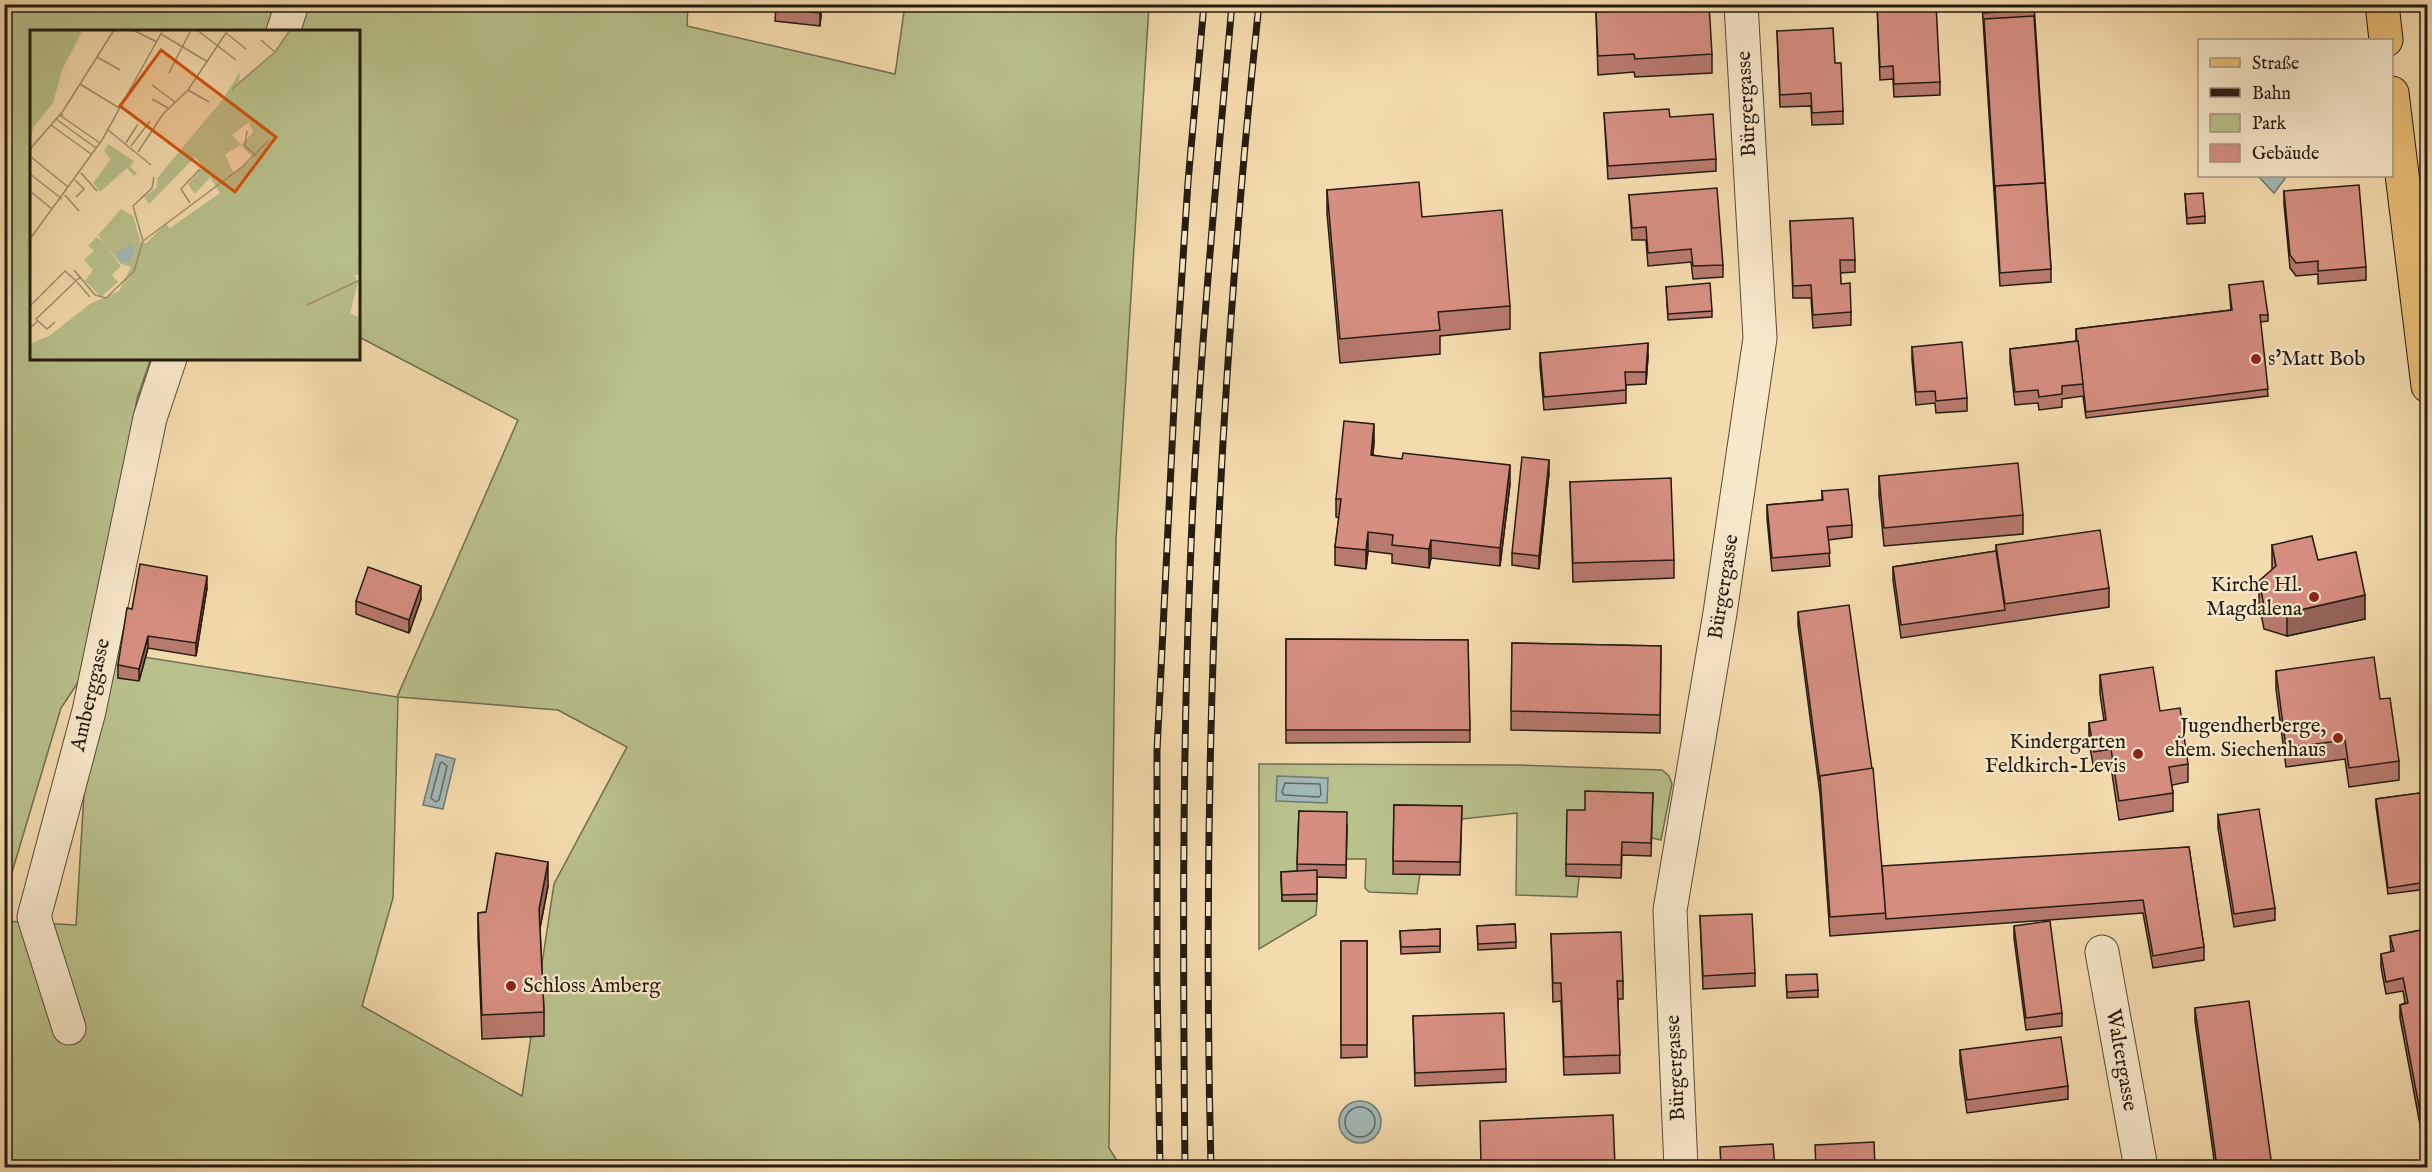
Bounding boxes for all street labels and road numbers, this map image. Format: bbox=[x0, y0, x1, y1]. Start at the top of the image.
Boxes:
street label: Bürgergasse bbox=[1731, 50, 1763, 158]
street label: Bürgergasse bbox=[1702, 532, 1746, 642]
street label: Amberggasse bbox=[65, 635, 117, 755]
street label: Waltergasse bbox=[2099, 1007, 2143, 1113]
street label: Bürgergasse bbox=[1660, 1014, 1692, 1122]

